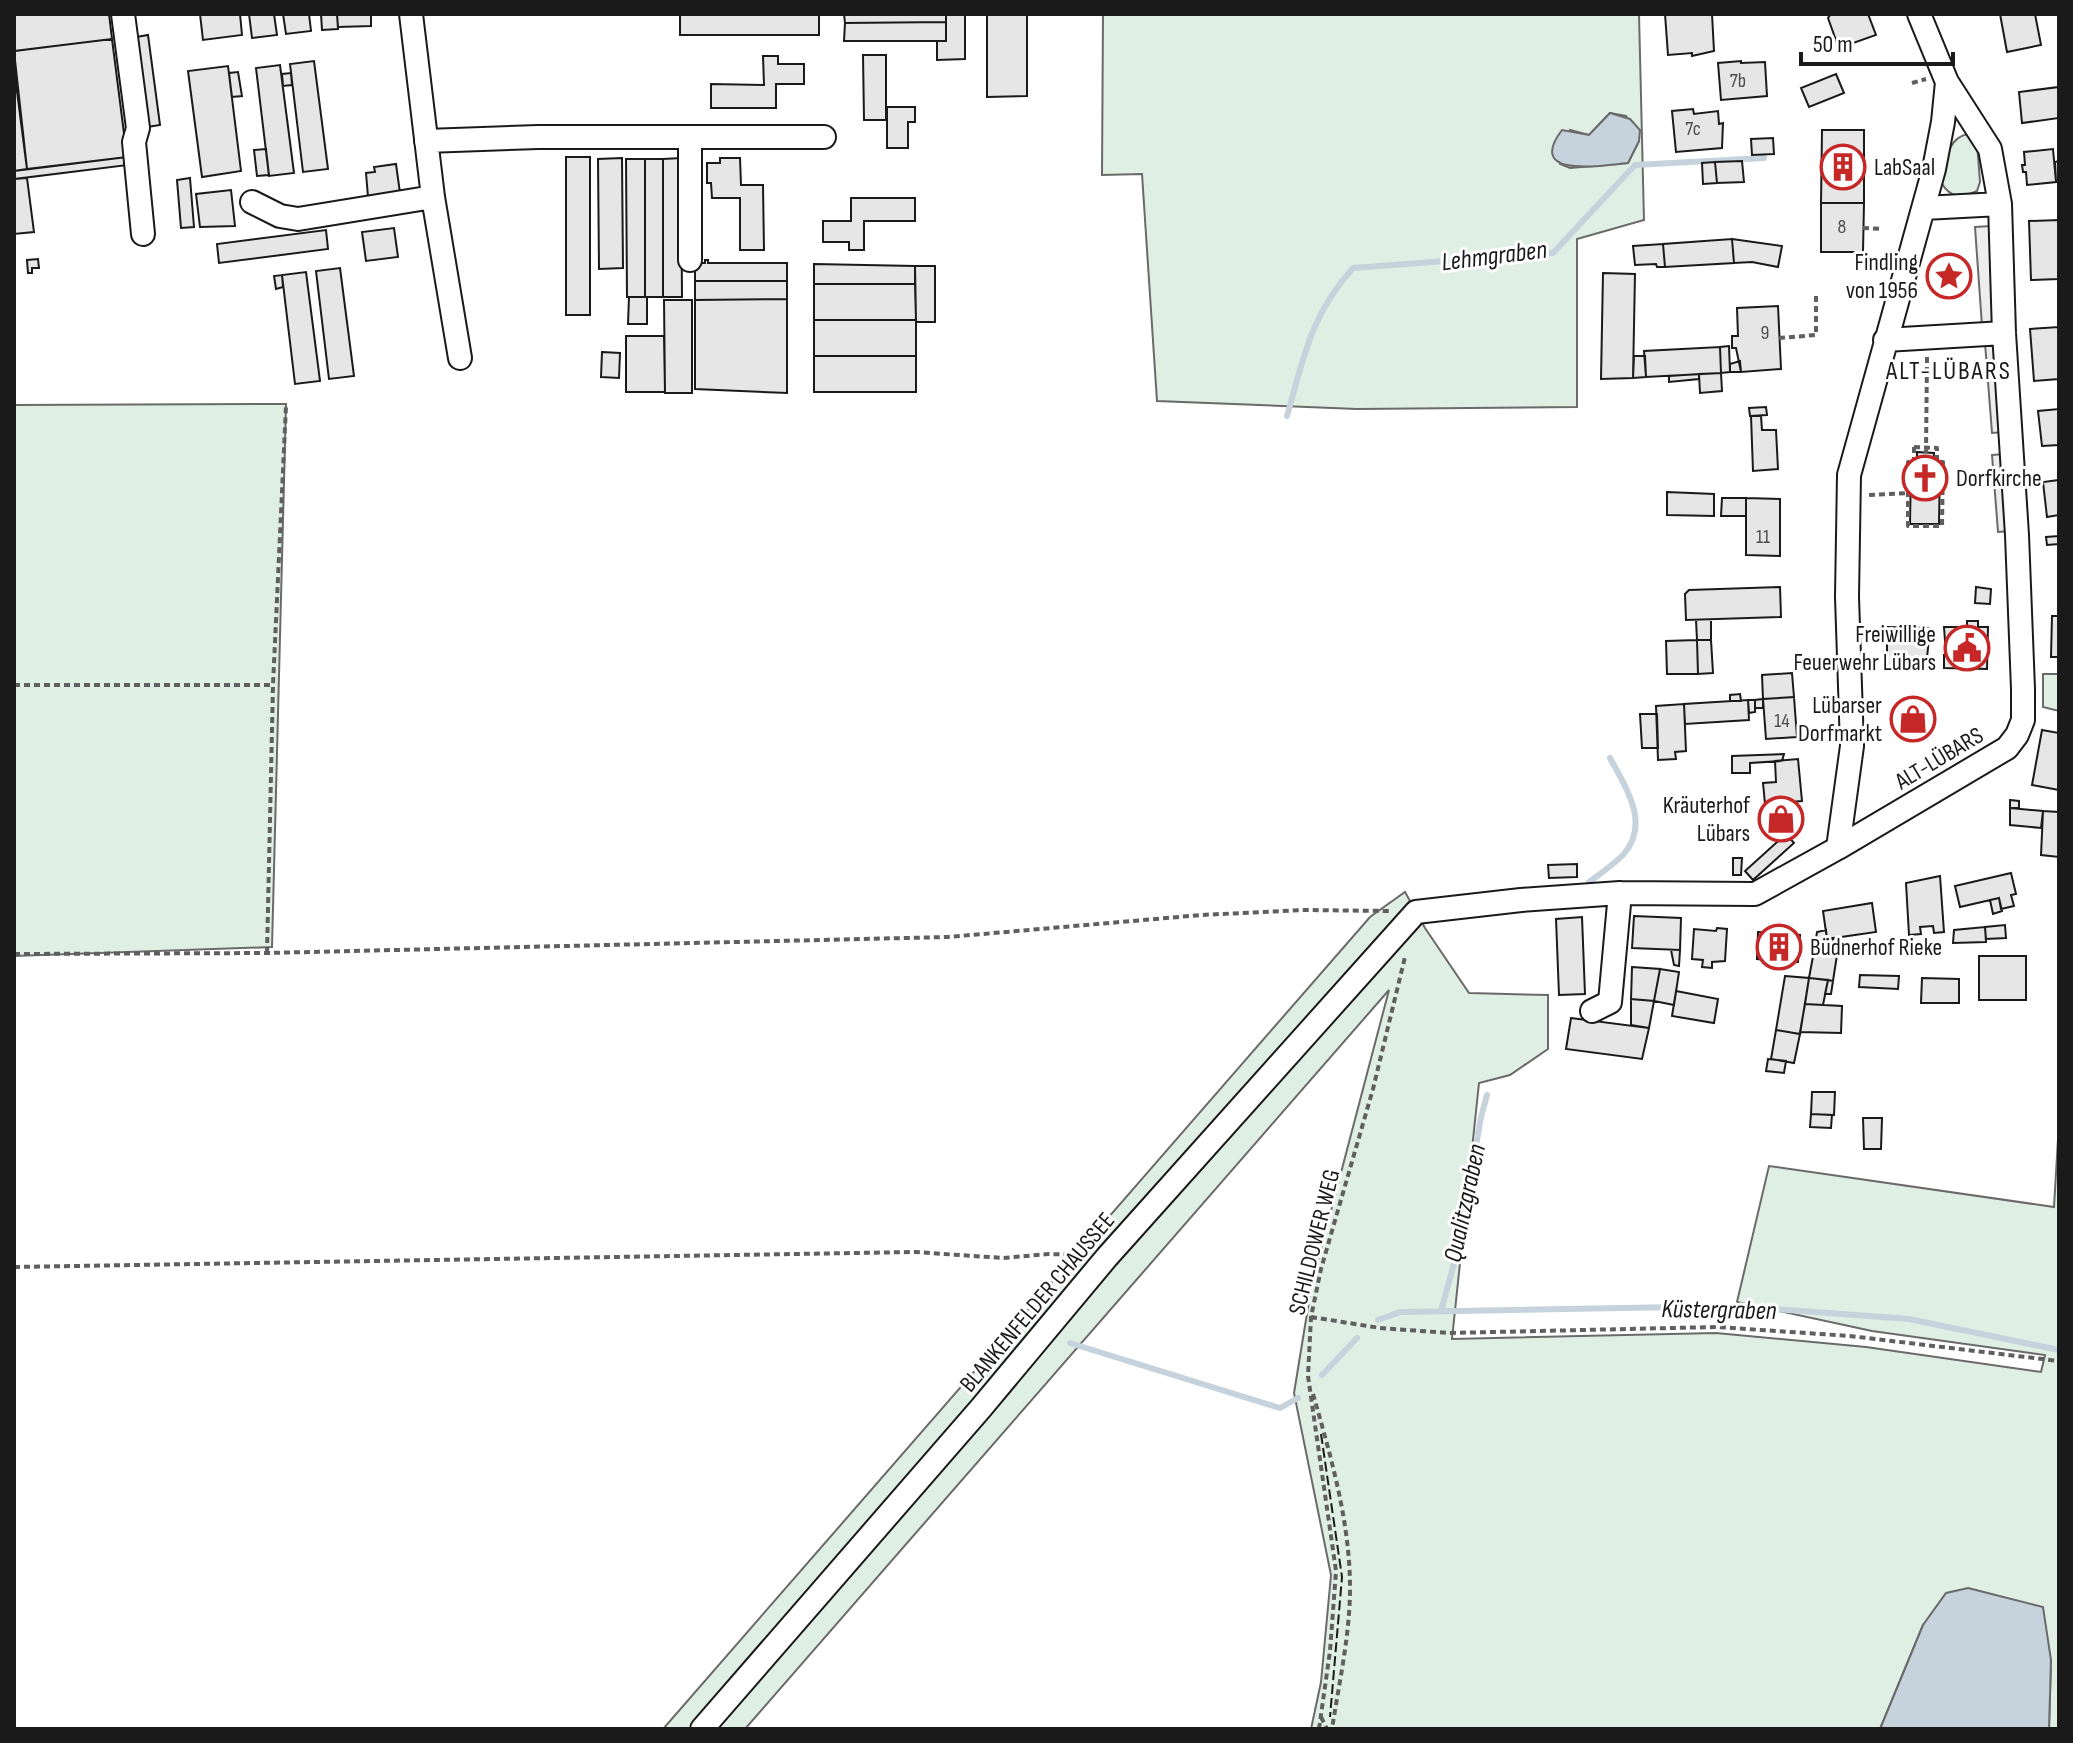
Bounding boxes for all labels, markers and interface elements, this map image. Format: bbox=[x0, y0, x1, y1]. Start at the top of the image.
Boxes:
scale bar bbox=[1801, 16, 1953, 66]
text: 50 m bbox=[1813, 30, 1853, 59]
house number: 7b bbox=[1730, 69, 1746, 93]
house number: 7c bbox=[1685, 117, 1701, 141]
building icon: LabSaal bbox=[1819, 143, 1867, 191]
place label: LabSaal bbox=[1874, 153, 1935, 182]
house number: 8 bbox=[1838, 215, 1846, 239]
water label: Lehmgraben bbox=[1440, 235, 1549, 278]
place label: Findling von 1956 bbox=[1846, 248, 1918, 305]
place icon: Findling von 1956 bbox=[1925, 252, 1973, 300]
house number: 9 bbox=[1761, 321, 1769, 345]
district label: ALT-LÜBARS bbox=[1885, 356, 2012, 387]
church icon: Dorfkirche bbox=[1901, 454, 1949, 502]
place label: Dorfkirche bbox=[1956, 464, 2042, 493]
house number: 11 bbox=[1756, 525, 1770, 549]
place label: Freiwillige Feuerwehr Lübars bbox=[1793, 620, 1936, 677]
public building icon: Freiwillige Feuerwehr Lübars bbox=[1943, 624, 1991, 672]
place label: Lübarser Dorfmarkt bbox=[1798, 691, 1882, 748]
shop icon: Lübarser Dorfmarkt bbox=[1889, 695, 1937, 743]
house number: 14 bbox=[1774, 709, 1790, 733]
street label: ALT-LÜBARS bbox=[1889, 721, 1989, 797]
place label: Kräuterhof Lübars bbox=[1663, 791, 1751, 848]
shop icon: Kräuterhof Lübars bbox=[1757, 795, 1805, 843]
building icon: Büdnerhof Rieke bbox=[1755, 923, 1803, 971]
place label: Büdnerhof Rieke bbox=[1810, 933, 1942, 962]
water label: Qualitzgraben bbox=[1438, 1141, 1493, 1265]
street label: SCHILDOWER WEG bbox=[1282, 1166, 1347, 1318]
street label: BLANKENFELDER CHAUSSEE bbox=[954, 1207, 1121, 1398]
water label: Küstergraben bbox=[1661, 1294, 1777, 1327]

